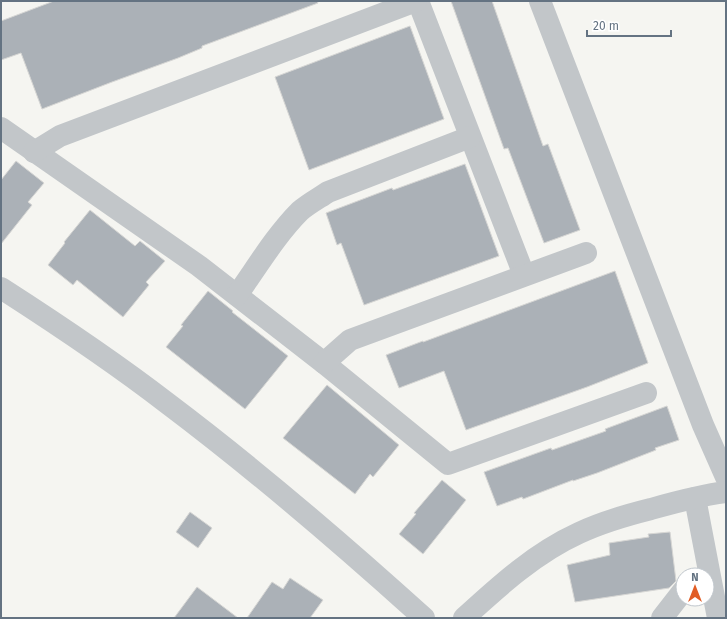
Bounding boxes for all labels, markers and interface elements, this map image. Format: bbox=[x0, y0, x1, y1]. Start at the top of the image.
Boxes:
scale bar bbox=[587, 12, 671, 38]
text: 20 m bbox=[593, 19, 619, 33]
north arrow bbox=[675, 567, 715, 607]
text: N bbox=[691, 571, 699, 584]

